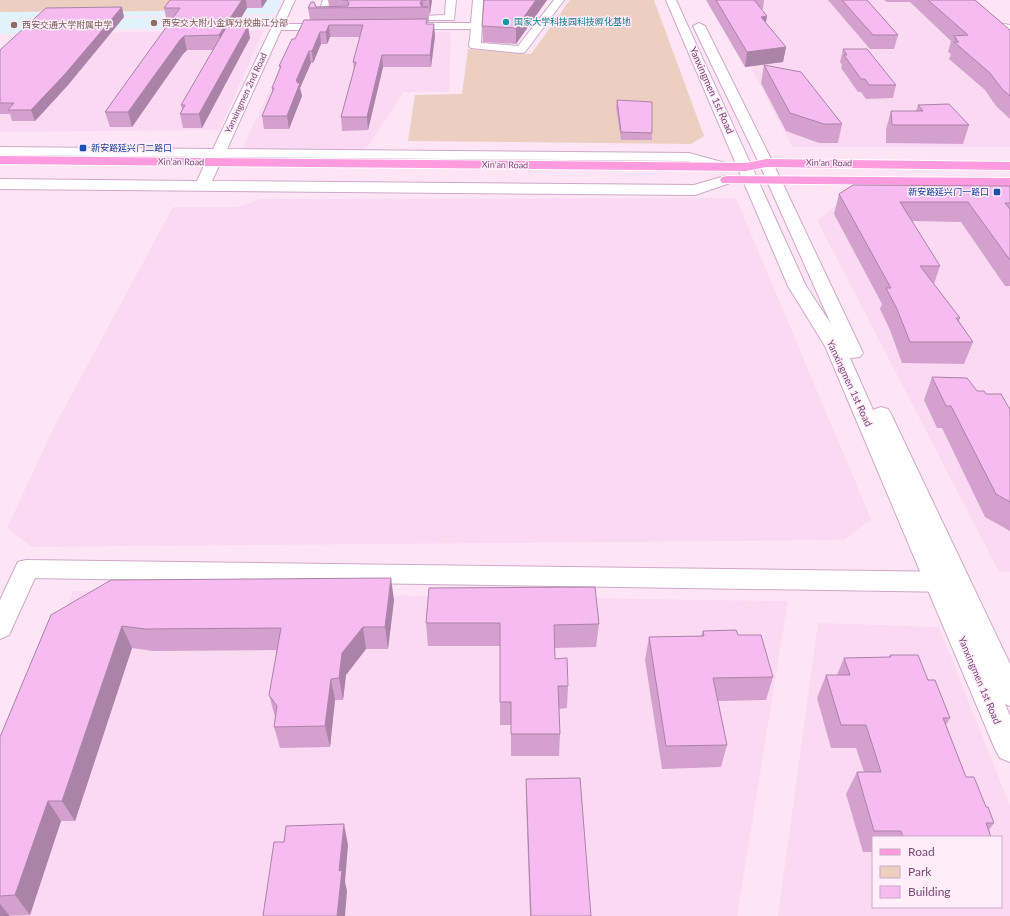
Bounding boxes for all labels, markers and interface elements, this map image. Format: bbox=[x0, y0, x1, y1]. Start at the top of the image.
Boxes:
place label: 国家大学科技园科技孵化基地 bbox=[514, 16, 631, 27]
place label: 西安交大附小金辉分校曲江分部 bbox=[162, 17, 288, 28]
marker: 国家大学科技园科技孵化基地 bbox=[501, 17, 511, 27]
marker: 西安交大附小金辉分校曲江分部 bbox=[149, 18, 159, 28]
place label: 西安交通大学附属中学 bbox=[22, 19, 112, 30]
marker: 西安交通大学附属中学 bbox=[9, 20, 19, 30]
street label: Yanxingmen 1st Road bbox=[687, 45, 737, 135]
street label: Yanxingmen 2nd Road bbox=[222, 51, 269, 135]
place label: 新安路延兴门二路口 bbox=[91, 142, 172, 153]
marker: 新安路延兴门二路口 bbox=[78, 143, 88, 153]
street label: Xin'an Road bbox=[158, 156, 204, 167]
street label: Xin'an Road bbox=[806, 157, 852, 168]
street label: Xin'an Road bbox=[482, 159, 528, 170]
place label: 新安路延兴门一路口 bbox=[908, 186, 989, 197]
marker: 新安路延兴门一路口 bbox=[992, 187, 1002, 197]
street label: Yanxingmen 1st Road bbox=[825, 338, 875, 428]
street label: Yanxingmen 1st Road bbox=[956, 634, 1004, 726]
legend bbox=[872, 836, 1002, 908]
text: Road bbox=[908, 844, 935, 859]
text: Park bbox=[908, 864, 932, 879]
text: Building bbox=[908, 884, 951, 899]

